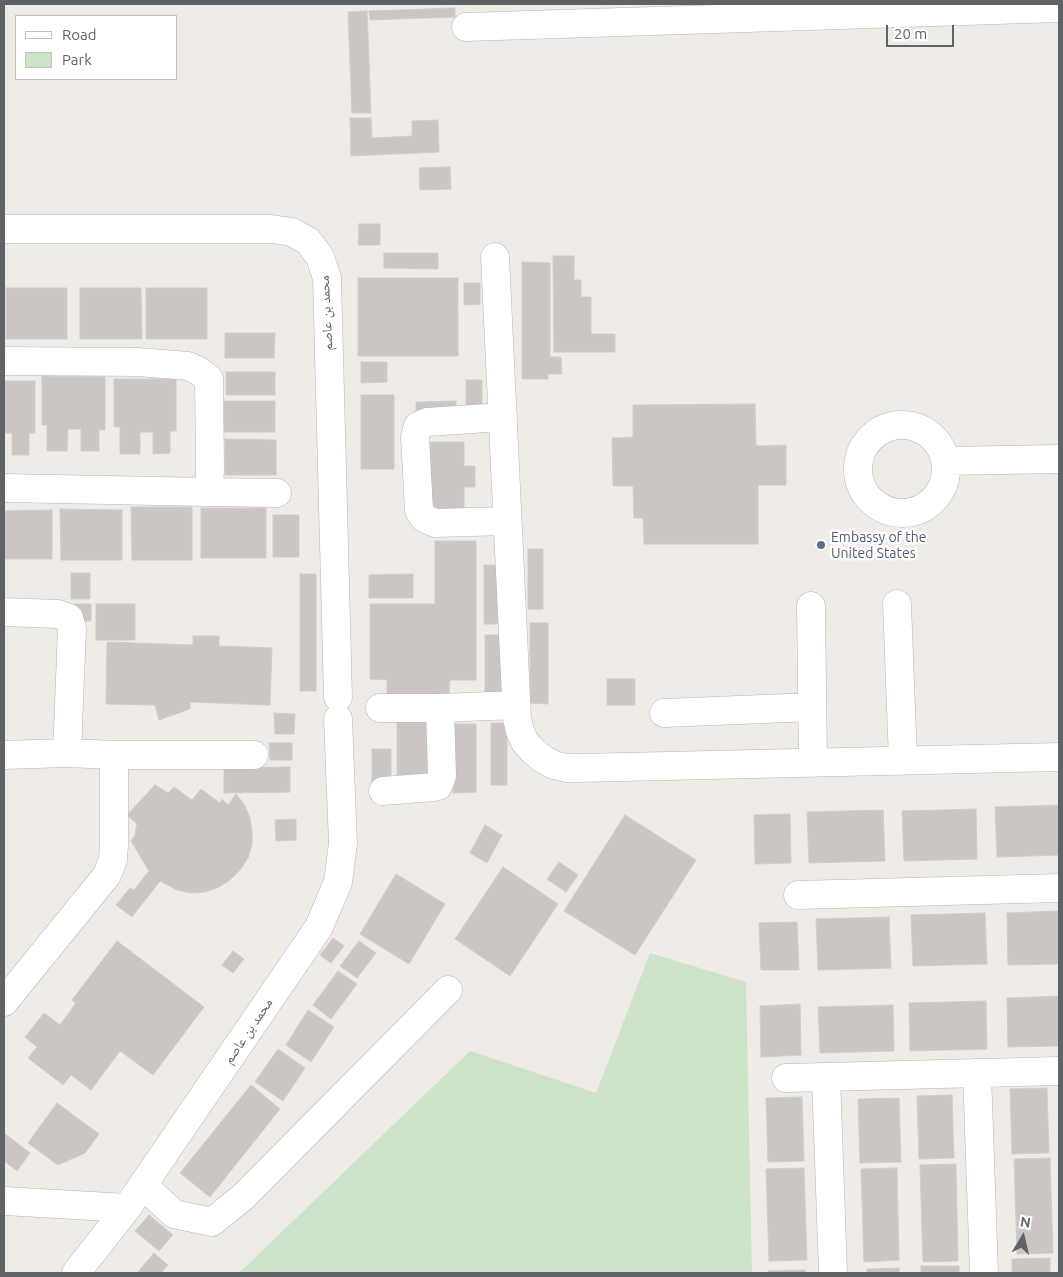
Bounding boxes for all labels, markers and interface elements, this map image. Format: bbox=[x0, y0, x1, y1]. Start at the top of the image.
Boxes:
legend bbox=[15, 15, 178, 80]
scale bar bbox=[888, 15, 956, 47]
text: 20 m bbox=[894, 25, 927, 42]
text: Road bbox=[62, 26, 97, 43]
text: Park bbox=[62, 51, 92, 68]
street label: محمد بن عاصم bbox=[316, 275, 336, 351]
place label: Embassy of the United States bbox=[831, 529, 926, 562]
marker: Embassy of the United States bbox=[815, 539, 827, 551]
street label: محمد بن عاصم bbox=[220, 995, 276, 1067]
north arrow bbox=[998, 1212, 1048, 1262]
text: N bbox=[1019, 1213, 1032, 1231]

